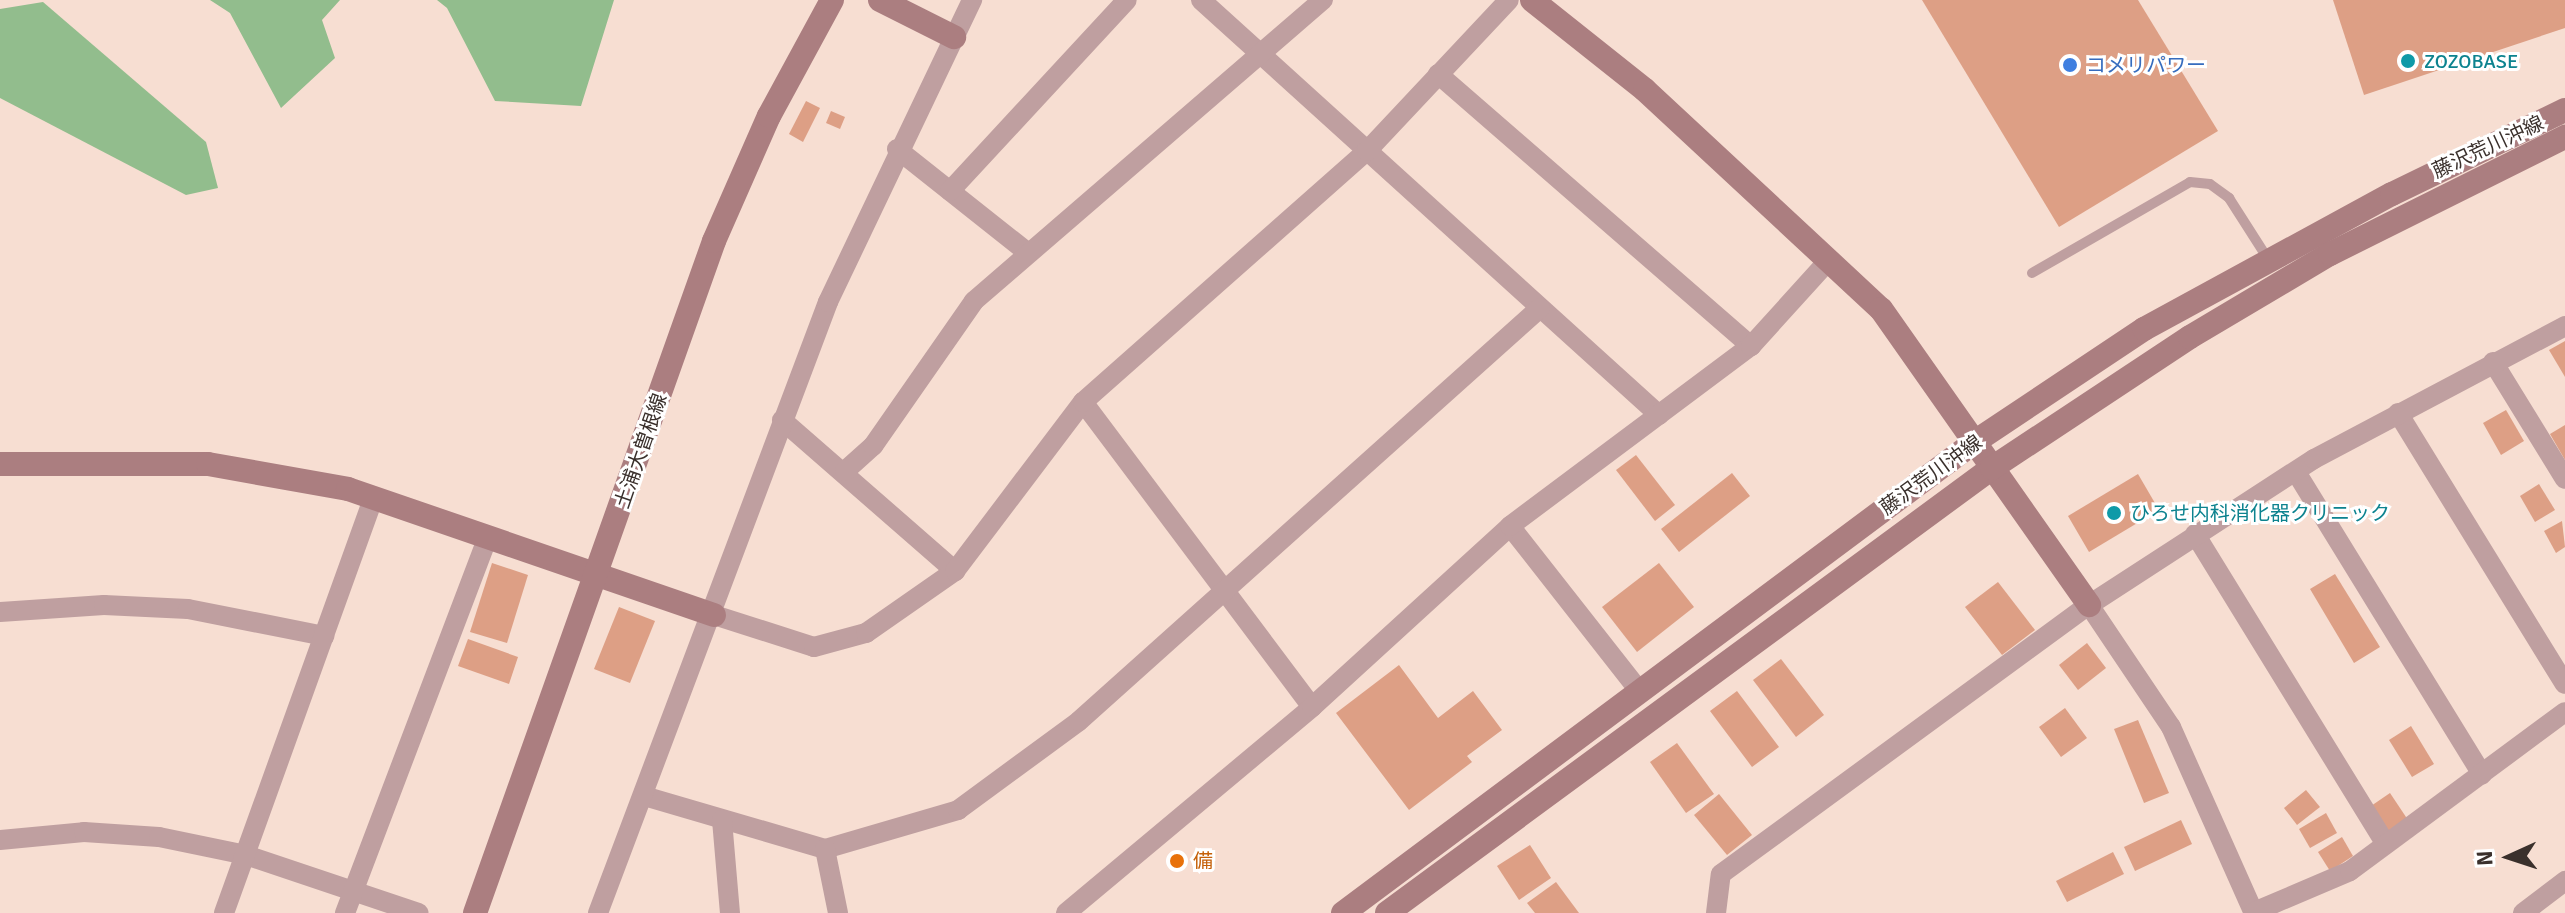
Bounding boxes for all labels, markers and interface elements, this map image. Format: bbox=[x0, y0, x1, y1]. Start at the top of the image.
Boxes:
place label: ZOZOBASE bbox=[2424, 49, 2518, 73]
marker: ZOZOBASE bbox=[2399, 52, 2417, 70]
place label: コメリパワー bbox=[2086, 53, 2206, 77]
marker: コメリパワー bbox=[2061, 56, 2079, 74]
street label: 藤沢荒川沖線 bbox=[2429, 111, 2547, 183]
street label: 土浦大曽根線 bbox=[610, 390, 672, 512]
street label: 藤沢荒川沖線 bbox=[1875, 430, 1987, 520]
place label: ひろせ内科消化器クリニック bbox=[2130, 501, 2390, 525]
marker: ひろせ内科消化器クリニック bbox=[2105, 504, 2123, 522]
north arrow bbox=[2469, 817, 2549, 897]
place label: 備 bbox=[1193, 849, 1213, 873]
text: N bbox=[2471, 850, 2498, 867]
marker: 備 bbox=[1168, 852, 1186, 870]

